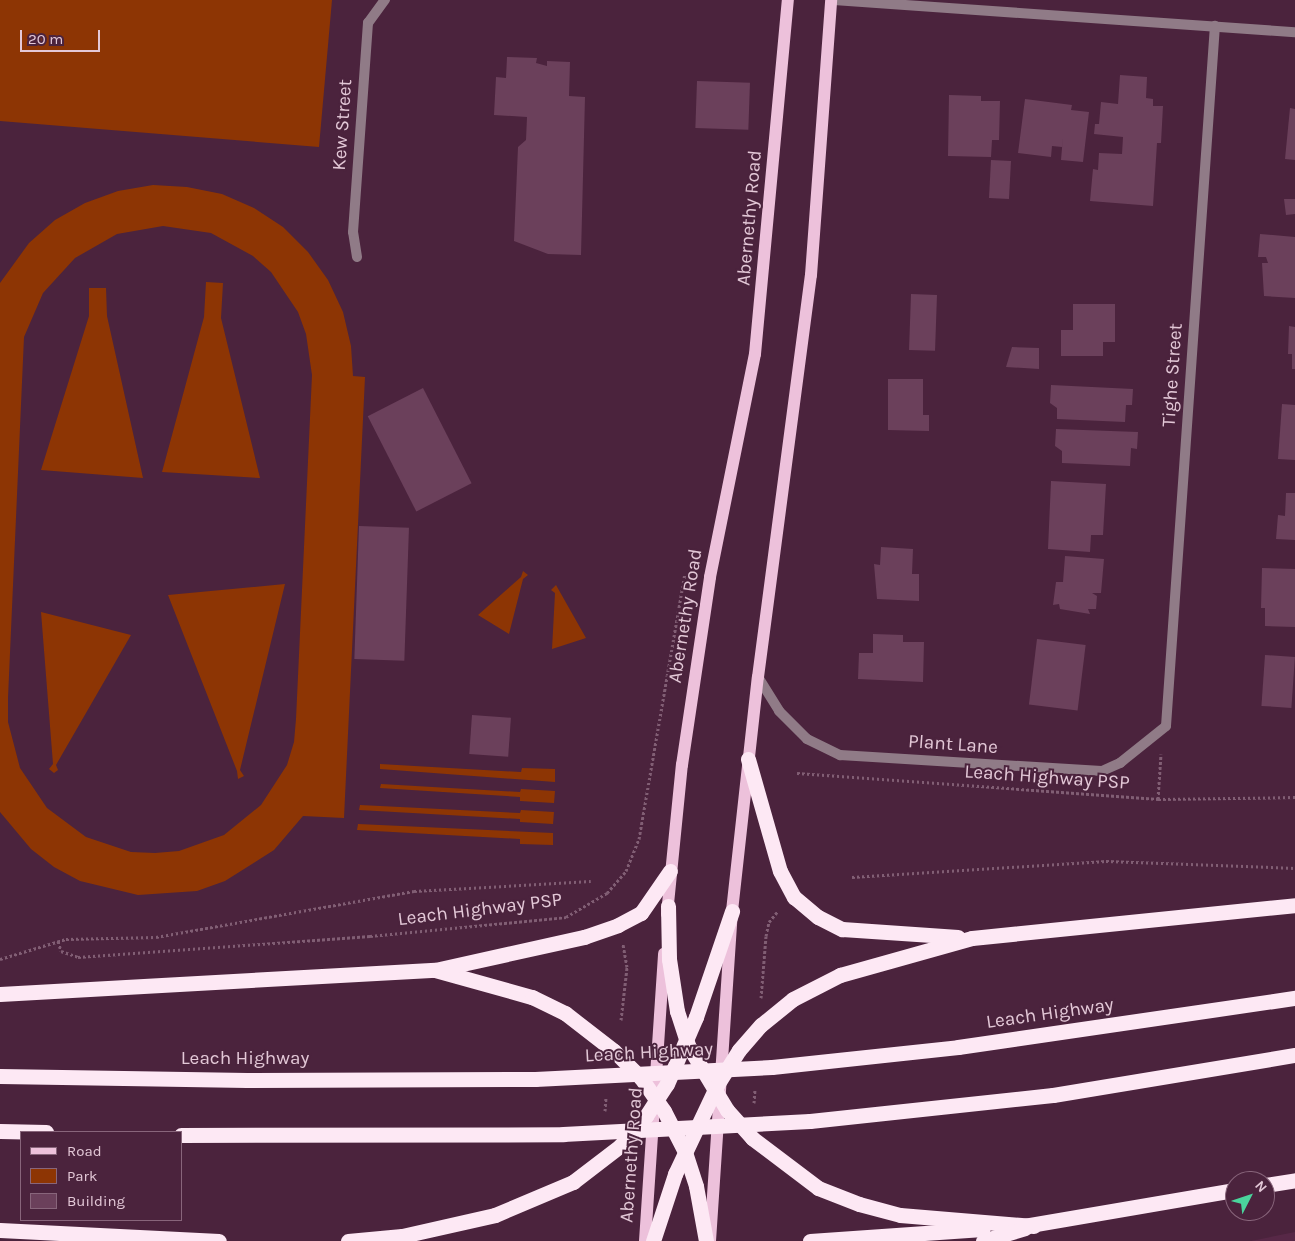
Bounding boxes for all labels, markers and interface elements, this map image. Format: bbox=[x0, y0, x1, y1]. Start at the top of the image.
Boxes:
scale bar bbox=[22, 20, 102, 52]
text: 20 m bbox=[28, 30, 63, 48]
street label: Kew Street bbox=[328, 78, 358, 172]
street label: Abernethy Road bbox=[733, 149, 767, 287]
street label: Tighe Street bbox=[1158, 322, 1188, 428]
street label: Abernethy Road bbox=[664, 547, 708, 685]
street label: Plant Lane bbox=[907, 730, 999, 760]
street label: Leach Highway PSP bbox=[964, 761, 1130, 795]
street label: Leach Highway PSP bbox=[396, 889, 564, 931]
street label: Leach Highway bbox=[985, 994, 1115, 1034]
street label: Leach Highway bbox=[584, 1038, 714, 1068]
street label: Leach Highway bbox=[181, 1048, 309, 1070]
street label: Abernethy Road bbox=[616, 1087, 648, 1223]
legend bbox=[20, 1131, 182, 1221]
text: Road bbox=[67, 1142, 102, 1160]
text: Park bbox=[67, 1167, 97, 1185]
north arrow bbox=[1225, 1171, 1275, 1221]
text: N bbox=[1251, 1177, 1271, 1196]
text: Building bbox=[67, 1192, 125, 1210]

